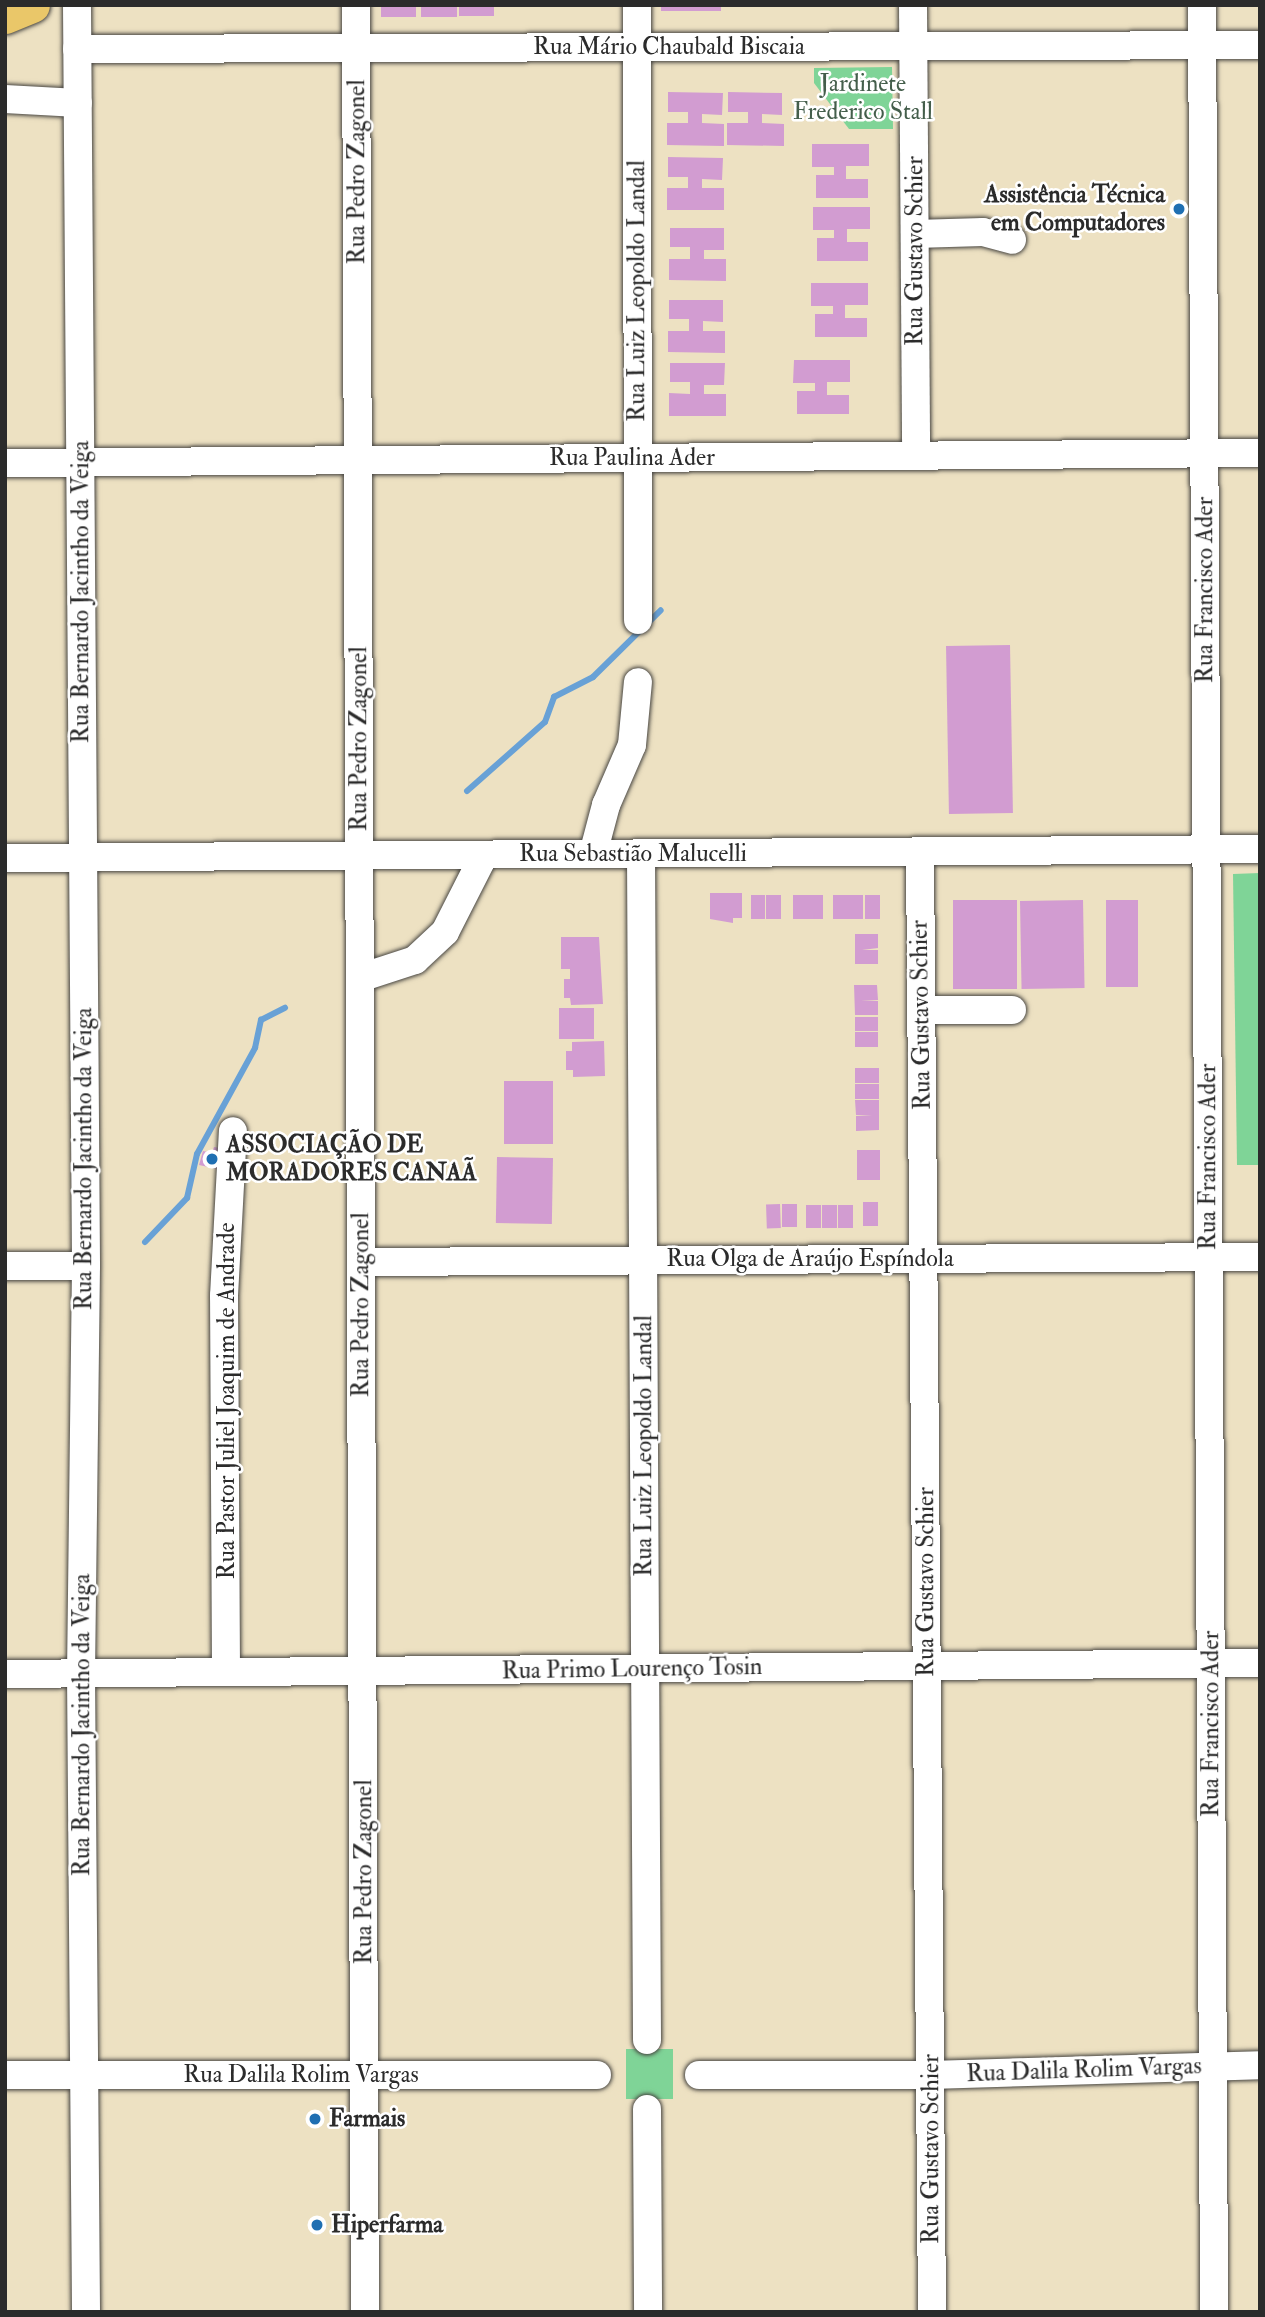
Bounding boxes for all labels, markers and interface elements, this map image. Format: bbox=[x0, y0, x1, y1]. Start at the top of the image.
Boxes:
street label: Rua Mário Chaubald Biscaia bbox=[533, 33, 805, 61]
park label: Jardinete Frederico Stall bbox=[793, 70, 933, 126]
street label: Rua Pedro Zagonel bbox=[343, 80, 371, 264]
street label: Rua Gustavo Schier bbox=[901, 156, 929, 346]
street label: Rua Luiz Leopoldo Landal bbox=[623, 160, 651, 422]
place label: Assistência Técnica em Computadores bbox=[984, 181, 1165, 237]
marker: Assistência Técnica em Computadores bbox=[1171, 201, 1187, 217]
street label: Rua Bernardo Jacintho da Veiga bbox=[67, 441, 95, 743]
street label: Rua Paulina Ader bbox=[549, 444, 715, 472]
street label: Rua Francisco Ader bbox=[1191, 497, 1219, 683]
street label: Rua Pedro Zagonel bbox=[345, 647, 373, 831]
street label: Rua Sebastião Malucelli bbox=[519, 840, 747, 868]
street label: Rua Gustavo Schier bbox=[905, 920, 937, 1110]
street label: Rua Bernardo Jacintho da Veiga bbox=[70, 1008, 98, 1310]
street label: Rua Francisco Ader bbox=[1194, 1064, 1222, 1250]
place label: ASSOCIAÇÃO DE MORADORES CANAÃ bbox=[226, 1131, 477, 1187]
marker: ASSOCIAÇÃO DE MORADORES CANAÃ bbox=[204, 1151, 220, 1167]
street label: Rua Pedro Zagonel bbox=[347, 1213, 375, 1397]
street label: Rua Pastor Juliel Joaquim de Andrade bbox=[213, 1223, 241, 1579]
street label: Rua Olga de Araújo Espíndola bbox=[666, 1245, 954, 1273]
street label: Rua Luiz Leopoldo Landal bbox=[630, 1315, 658, 1577]
street label: Rua Gustavo Schier bbox=[912, 1487, 940, 1677]
street label: Rua Bernardo Jacintho da Veiga bbox=[68, 1574, 96, 1876]
street label: Rua Francisco Ader bbox=[1197, 1631, 1225, 1817]
street label: Rua Primo Lourenço Tosin bbox=[501, 1652, 763, 1686]
street label: Rua Pedro Zagonel bbox=[350, 1780, 378, 1964]
street label: Rua Dalila Rolim Vargas bbox=[966, 2052, 1202, 2088]
street label: Rua Gustavo Schier bbox=[917, 2054, 945, 2244]
street label: Rua Dalila Rolim Vargas bbox=[183, 2061, 419, 2089]
place label: Farmais bbox=[329, 2105, 405, 2133]
marker: Farmais bbox=[307, 2111, 323, 2127]
place label: Hiperfarma bbox=[331, 2211, 443, 2239]
marker: Hiperfarma bbox=[309, 2217, 325, 2233]

